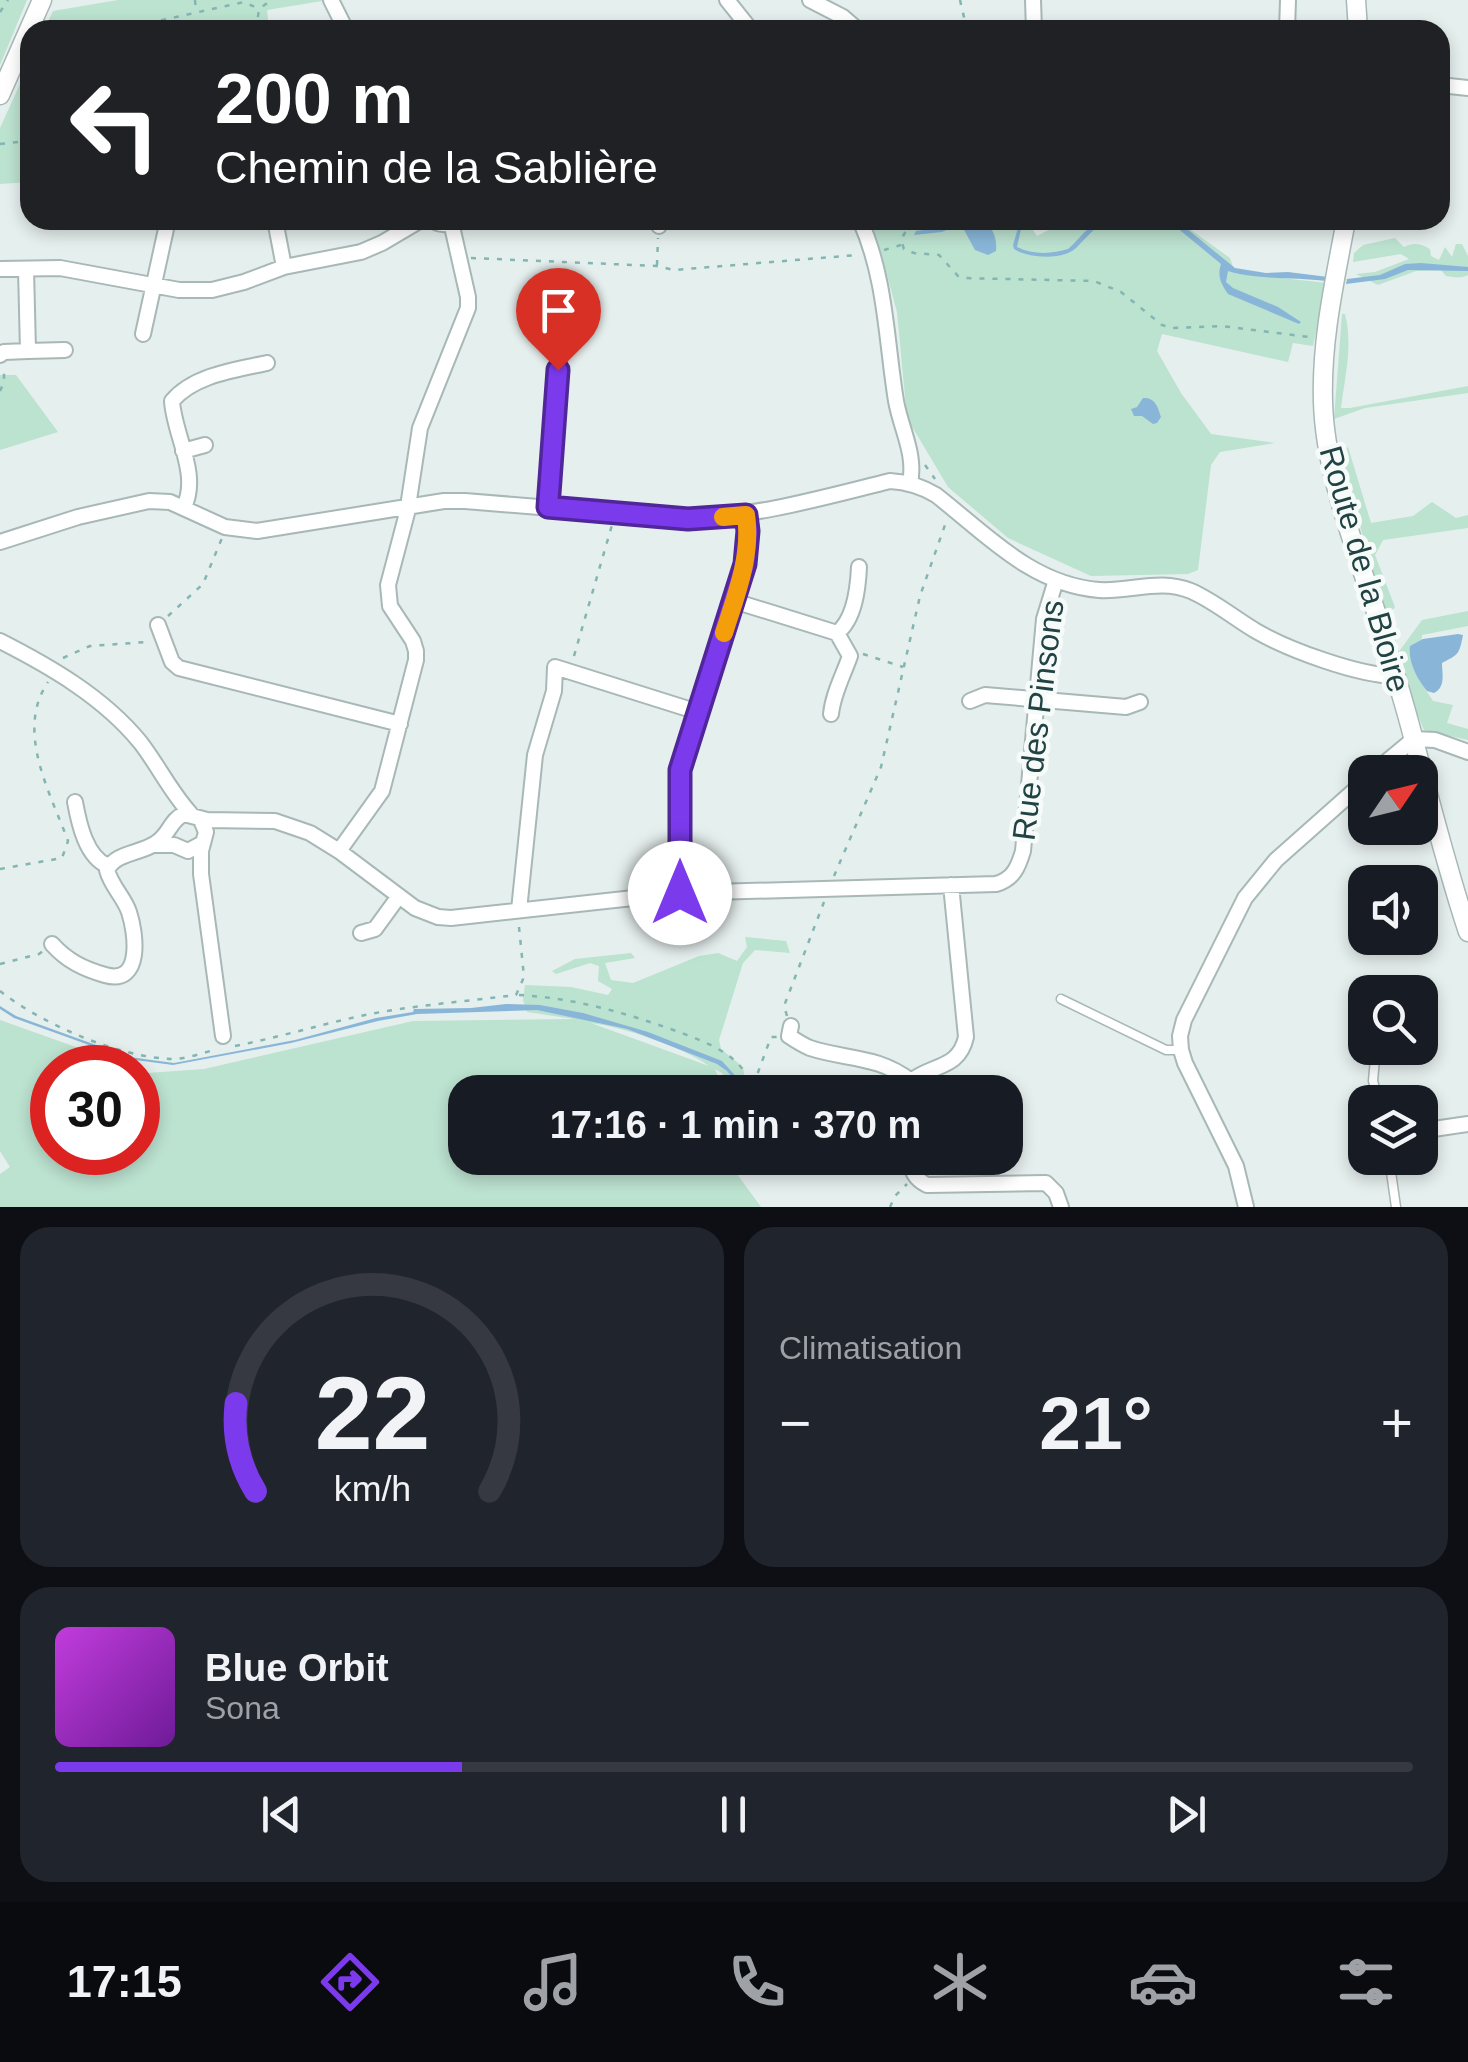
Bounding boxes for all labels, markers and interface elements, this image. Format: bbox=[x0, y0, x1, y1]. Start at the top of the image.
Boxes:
icon: left bbox=[50, 60, 180, 190]
text: 200 m bbox=[215, 60, 413, 138]
text: Chemin de la Sablière bbox=[215, 142, 658, 193]
pin bbox=[516, 268, 601, 371]
icon: arrive bbox=[531, 283, 586, 338]
street label: Route de la Bloire bbox=[1313, 442, 1417, 696]
street label: Rue des Pinsons bbox=[1005, 598, 1071, 842]
north arrow bbox=[1348, 755, 1438, 845]
map controls bbox=[1348, 755, 1438, 1175]
position arrow bbox=[628, 841, 732, 945]
button: sound bbox=[1348, 865, 1438, 955]
button: search bbox=[1348, 975, 1438, 1065]
speed limit sign: 30 bbox=[30, 1045, 160, 1175]
button: layers bbox=[1348, 1085, 1438, 1175]
text: 17:16 · 1 min · 370 m bbox=[550, 1104, 921, 1146]
text: Climatisation bbox=[779, 1330, 962, 1366]
text: 22 bbox=[314, 1355, 430, 1471]
text: 21° bbox=[1039, 1381, 1153, 1465]
text: − bbox=[779, 1392, 811, 1454]
text: + bbox=[1381, 1392, 1413, 1454]
text: km/h bbox=[333, 1469, 411, 1509]
text: Blue Orbit bbox=[205, 1647, 389, 1689]
text: Sona bbox=[205, 1690, 280, 1726]
icon: previous bbox=[254, 1787, 309, 1842]
icon: pause bbox=[706, 1787, 761, 1842]
icon: next bbox=[1159, 1787, 1214, 1842]
icon: directions bbox=[315, 1947, 385, 2017]
icon: music bbox=[518, 1947, 588, 2017]
icon: phone bbox=[722, 1947, 792, 2017]
icon: climate bbox=[925, 1947, 995, 2017]
icon: car bbox=[1128, 1947, 1198, 2017]
icon: filters bbox=[1331, 1947, 1401, 2017]
text: 17:15 bbox=[67, 1956, 182, 2007]

